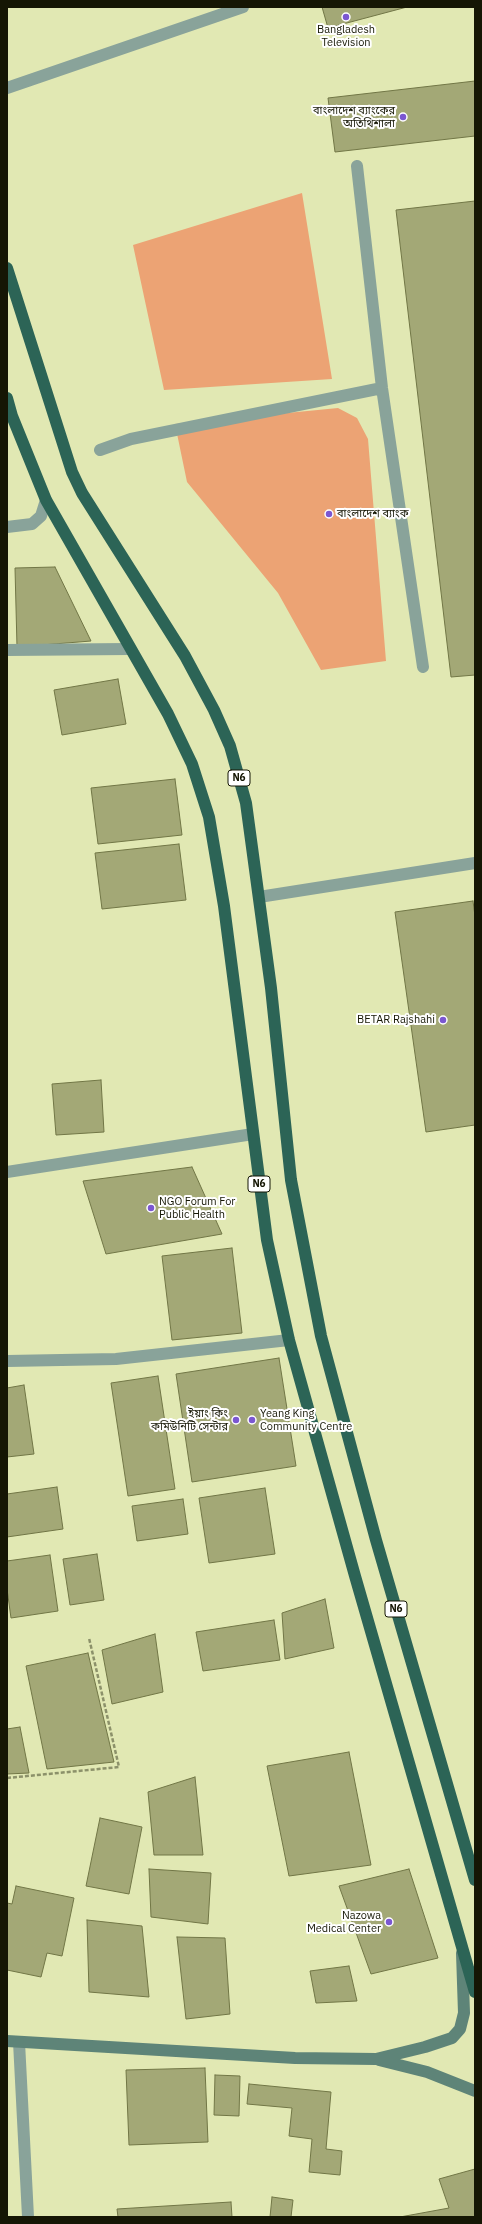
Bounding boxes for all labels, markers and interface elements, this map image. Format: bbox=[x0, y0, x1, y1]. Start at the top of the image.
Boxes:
marker: Bangladesh Television bbox=[341, 12, 351, 22]
place label: Bangladesh Television bbox=[317, 23, 375, 49]
place label: বাংলাদেশ ব্যাংকের অতিথিশালা bbox=[313, 104, 395, 130]
marker: বাংলাদেশ ব্যাংকের অতিথিশালা bbox=[398, 112, 408, 122]
place label: বাংলাদেশ ব্যাংক bbox=[337, 507, 409, 521]
marker: বাংলাদেশ ব্যাংক bbox=[324, 509, 334, 519]
road number: N6 bbox=[228, 770, 250, 786]
place label: BETAR Rajshahi bbox=[357, 1013, 435, 1027]
marker: BETAR Rajshahi bbox=[438, 1015, 448, 1025]
road number: N6 bbox=[248, 1176, 270, 1192]
place label: NGO Forum For Public Health bbox=[159, 1195, 235, 1221]
marker: NGO Forum For Public Health bbox=[146, 1203, 156, 1213]
place label: ইয়াং কিং কমিউনিটি সেন্টার bbox=[151, 1407, 228, 1433]
place label: Yeang King Community Centre bbox=[260, 1407, 352, 1433]
marker: ইয়াং কিং কমিউনিটি সেন্টার bbox=[231, 1415, 241, 1425]
marker: Yeang King Community Centre bbox=[247, 1415, 257, 1425]
road number: N6 bbox=[385, 1601, 407, 1617]
place label: Nazowa Medical Center bbox=[307, 1909, 381, 1935]
marker: Nazowa Medical Center bbox=[384, 1917, 394, 1927]

